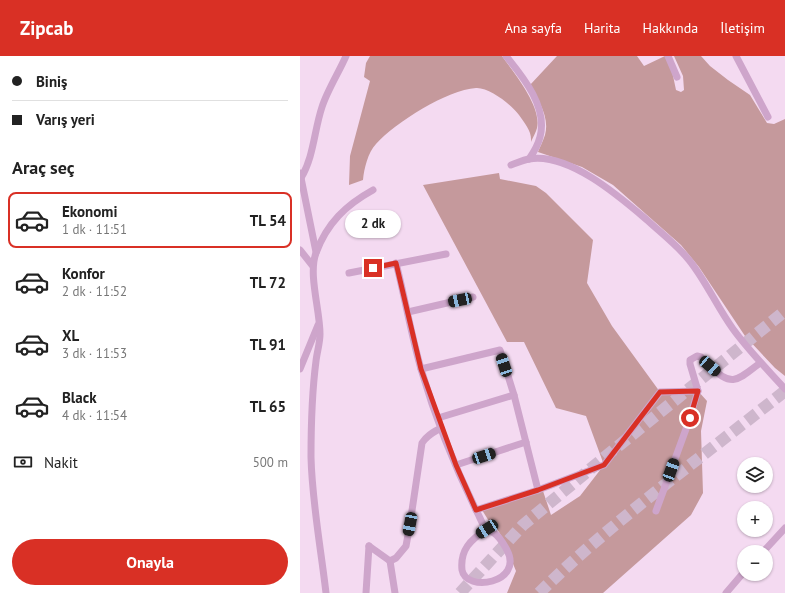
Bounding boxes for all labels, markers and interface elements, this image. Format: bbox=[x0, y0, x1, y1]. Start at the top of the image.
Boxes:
text: Zipcab bbox=[20, 16, 73, 40]
text: Ana sayfa bbox=[505, 19, 562, 37]
text: Harita bbox=[584, 19, 621, 37]
text: Hakkında bbox=[643, 19, 698, 37]
text: İletişim bbox=[720, 19, 765, 37]
text: Biniş bbox=[36, 72, 67, 91]
text: Varış yeri bbox=[36, 110, 95, 129]
text: Araç seç bbox=[12, 156, 75, 179]
icon: car bbox=[14, 202, 50, 238]
text: Ekonomi bbox=[62, 202, 117, 221]
callout: 2 dk bbox=[345, 210, 401, 238]
text: TL 54 bbox=[250, 211, 286, 230]
text: 2 dk bbox=[361, 215, 385, 232]
text: 1 dk · 11:51 bbox=[62, 221, 127, 238]
route end bbox=[364, 259, 382, 277]
icon: car bbox=[14, 264, 50, 300]
text: Konfor bbox=[62, 264, 105, 283]
text: TL 72 bbox=[250, 273, 286, 292]
text: 2 dk · 11:52 bbox=[62, 283, 127, 300]
car bbox=[447, 292, 473, 308]
icon: car bbox=[14, 326, 50, 362]
text: XL bbox=[62, 326, 79, 345]
text: TL 91 bbox=[250, 335, 286, 354]
text: 3 dk · 11:53 bbox=[62, 345, 127, 362]
car bbox=[495, 352, 513, 378]
car bbox=[697, 354, 723, 378]
icon: car bbox=[14, 388, 50, 424]
text: Black bbox=[62, 388, 97, 407]
text: TL 65 bbox=[250, 397, 286, 416]
text: 4 dk · 11:54 bbox=[62, 407, 127, 424]
route start bbox=[681, 409, 699, 427]
car bbox=[471, 447, 497, 465]
icon: cash bbox=[12, 451, 34, 473]
text: Nakit bbox=[44, 453, 78, 472]
text: 500 m bbox=[253, 454, 288, 471]
car bbox=[661, 457, 681, 483]
map controls bbox=[737, 457, 773, 581]
button: layers bbox=[737, 457, 773, 493]
button: + bbox=[737, 501, 773, 537]
car bbox=[402, 511, 418, 537]
car bbox=[474, 517, 500, 541]
button: Onayla bbox=[12, 539, 288, 585]
button: − bbox=[737, 545, 773, 581]

